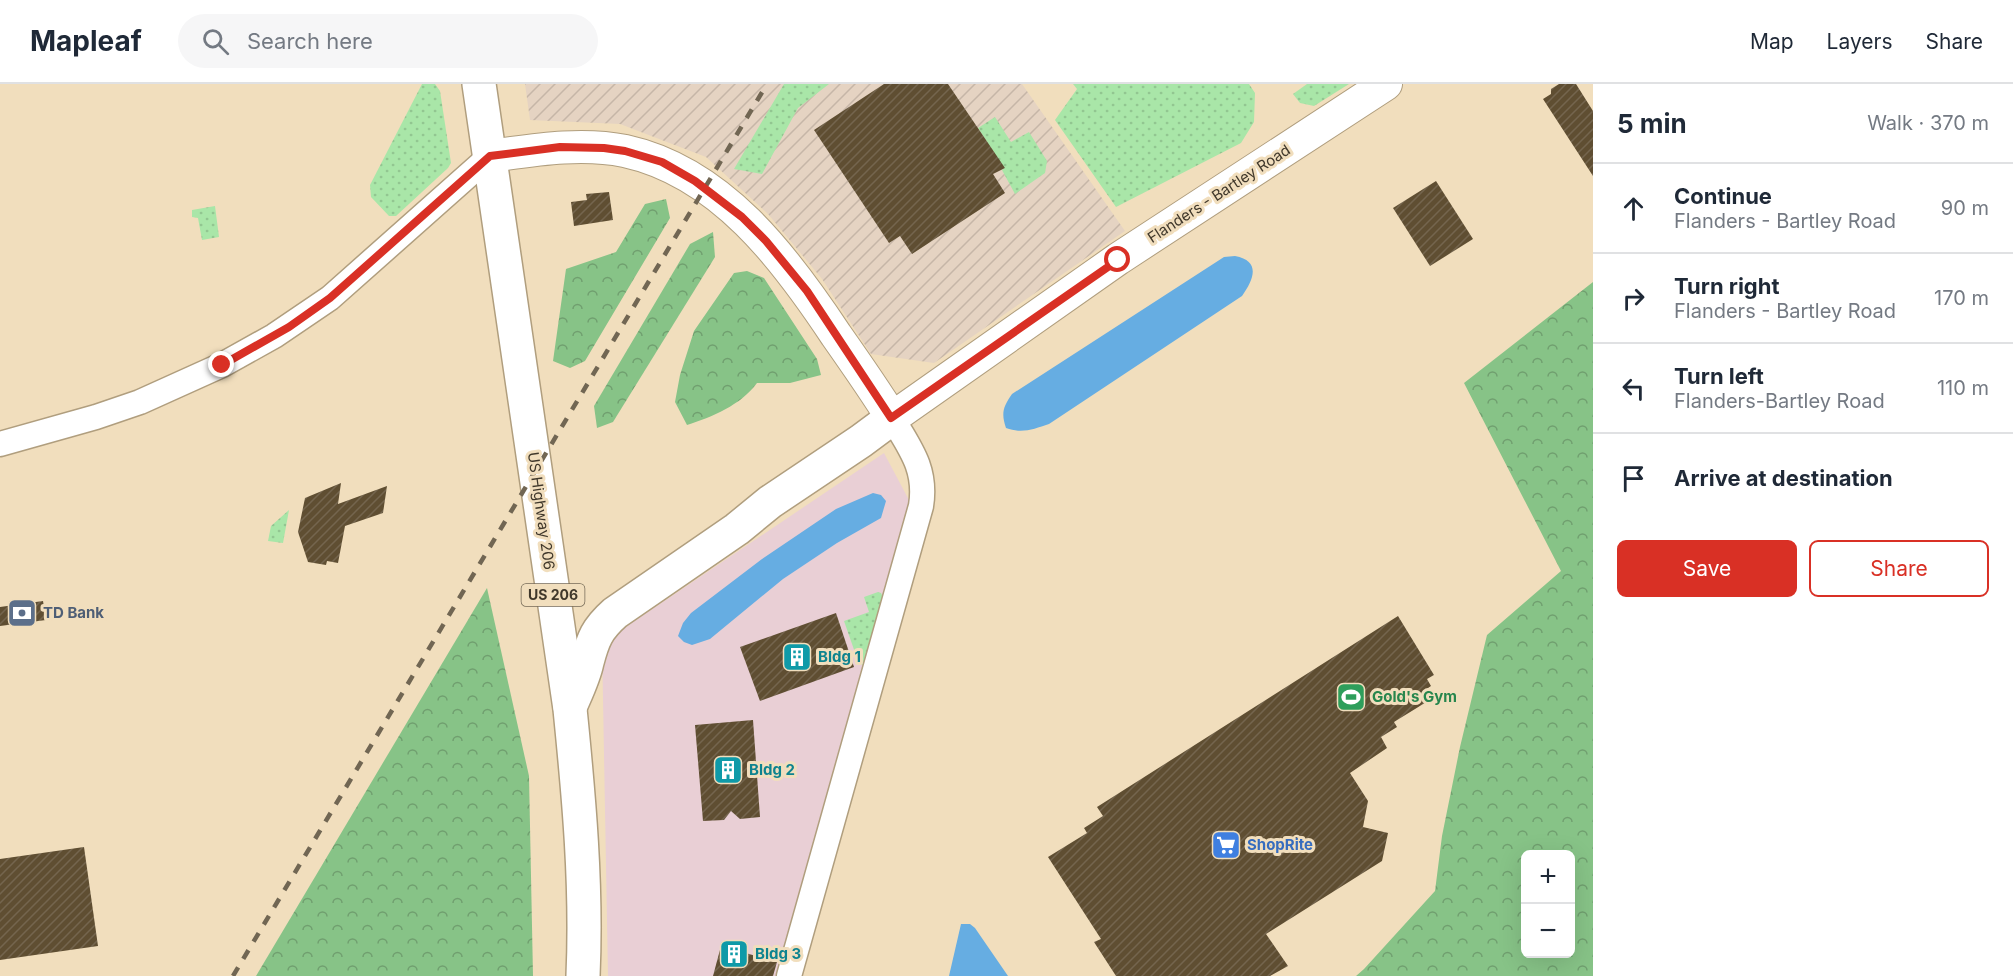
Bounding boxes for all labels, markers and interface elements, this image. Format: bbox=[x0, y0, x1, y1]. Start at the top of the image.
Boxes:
search box bbox=[178, 14, 598, 68]
text: Mapleaf bbox=[30, 24, 142, 58]
icon: search bbox=[199, 25, 232, 58]
text: Search here bbox=[247, 28, 373, 54]
text: Map bbox=[1750, 29, 1794, 54]
text: Layers bbox=[1827, 29, 1893, 54]
text: Share bbox=[1926, 29, 1983, 54]
text: 5 min bbox=[1617, 108, 1687, 139]
text: Walk · 370 m bbox=[1867, 111, 1989, 135]
street label: Flanders - Bartley Road bbox=[1144, 140, 1294, 247]
text: Continue bbox=[1674, 183, 1772, 209]
icon: ahead bbox=[1617, 192, 1650, 225]
text: 90 m bbox=[1941, 196, 1989, 220]
text: Flanders - Bartley Road bbox=[1674, 209, 1896, 233]
route start bbox=[1104, 246, 1130, 272]
text: Turn right bbox=[1674, 273, 1780, 299]
icon: right bbox=[1617, 282, 1650, 315]
text: 170 m bbox=[1934, 286, 1989, 310]
text: Flanders - Bartley Road bbox=[1674, 299, 1896, 323]
route end bbox=[208, 351, 234, 377]
text: Turn left bbox=[1674, 363, 1764, 389]
icon: left bbox=[1617, 372, 1650, 405]
text: 110 m bbox=[1937, 376, 1989, 400]
text: Flanders-Bartley Road bbox=[1674, 389, 1885, 413]
street label: US Highway 206 bbox=[524, 451, 559, 571]
icon: arrive bbox=[1617, 462, 1650, 495]
text: Arrive at destination bbox=[1674, 465, 1893, 491]
button: Save bbox=[1617, 540, 1797, 597]
button: Share bbox=[1809, 540, 1989, 597]
road number: US 206 bbox=[522, 584, 584, 606]
bank icon: TD Bank bbox=[6, 597, 38, 629]
place label: TD Bank bbox=[43, 603, 104, 622]
building icon: Bldg 1 bbox=[781, 641, 813, 673]
place label: Bldg 1 bbox=[818, 647, 861, 666]
sports icon: Gold's Gym bbox=[1335, 681, 1367, 713]
place label: Gold's Gym bbox=[1372, 687, 1457, 706]
building icon: Bldg 2 bbox=[712, 754, 744, 786]
place label: Bldg 2 bbox=[749, 760, 795, 779]
supermarket icon: ShopRite bbox=[1210, 829, 1242, 861]
place label: ShopRite bbox=[1247, 835, 1313, 854]
map controls bbox=[1521, 850, 1575, 958]
button: + bbox=[1521, 850, 1575, 904]
button: − bbox=[1521, 904, 1575, 958]
building icon: Bldg 3 bbox=[718, 938, 750, 970]
place label: Bldg 3 bbox=[755, 944, 801, 963]

